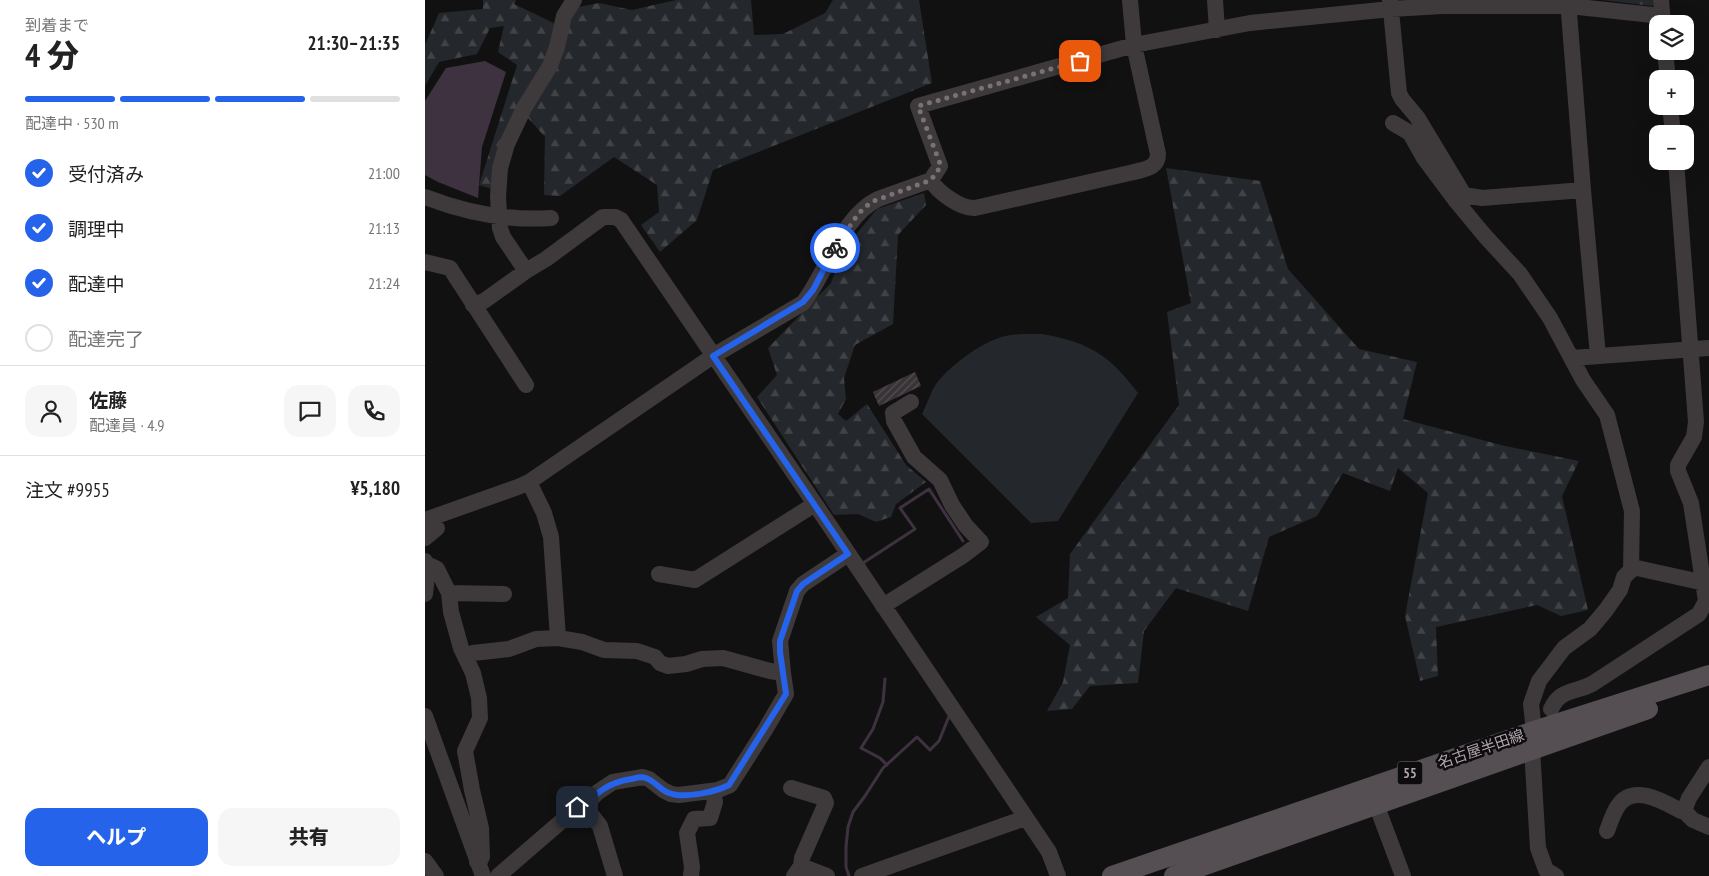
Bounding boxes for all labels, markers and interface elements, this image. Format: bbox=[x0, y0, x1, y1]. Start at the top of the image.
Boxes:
text: 到着まで bbox=[25, 15, 89, 35]
map controls bbox=[1649, 15, 1694, 170]
button: layers bbox=[1649, 15, 1694, 60]
text: 21:30–21:35 bbox=[307, 31, 400, 55]
text: 4 分 bbox=[25, 34, 79, 76]
pin bbox=[1059, 40, 1101, 82]
icon: bag bbox=[1066, 47, 1094, 75]
button: + bbox=[1649, 70, 1694, 115]
text: 配達中 · 530 m bbox=[25, 113, 119, 133]
button: − bbox=[1649, 125, 1694, 170]
icon: check bbox=[25, 159, 53, 187]
text: 受付済み bbox=[68, 162, 144, 186]
text: 21:00 bbox=[368, 163, 400, 183]
icon: check bbox=[25, 214, 53, 242]
text: 調理中 bbox=[68, 217, 125, 241]
text: 21:13 bbox=[368, 218, 400, 238]
courier bbox=[810, 223, 860, 273]
icon: bike bbox=[821, 234, 849, 262]
icon: check bbox=[25, 269, 53, 297]
text: 配達中 bbox=[68, 272, 125, 296]
text: 21:24 bbox=[368, 273, 400, 293]
text: 配達完了 bbox=[68, 327, 144, 351]
button: person bbox=[25, 385, 77, 437]
button: chat bbox=[284, 385, 336, 437]
button: phone bbox=[348, 385, 400, 437]
text: 佐藤 bbox=[89, 388, 127, 412]
text: 配達員 · 4.9 bbox=[89, 415, 164, 435]
text: ¥5,180 bbox=[350, 476, 400, 500]
text: 注文 #9955 bbox=[25, 478, 110, 502]
street label: 名古屋半田線 bbox=[1435, 725, 1526, 772]
road number: 55 bbox=[1397, 761, 1423, 784]
pin bbox=[556, 786, 598, 828]
icon: home bbox=[563, 793, 591, 821]
button: ヘルプ bbox=[25, 808, 208, 866]
button: 共有 bbox=[218, 808, 400, 866]

